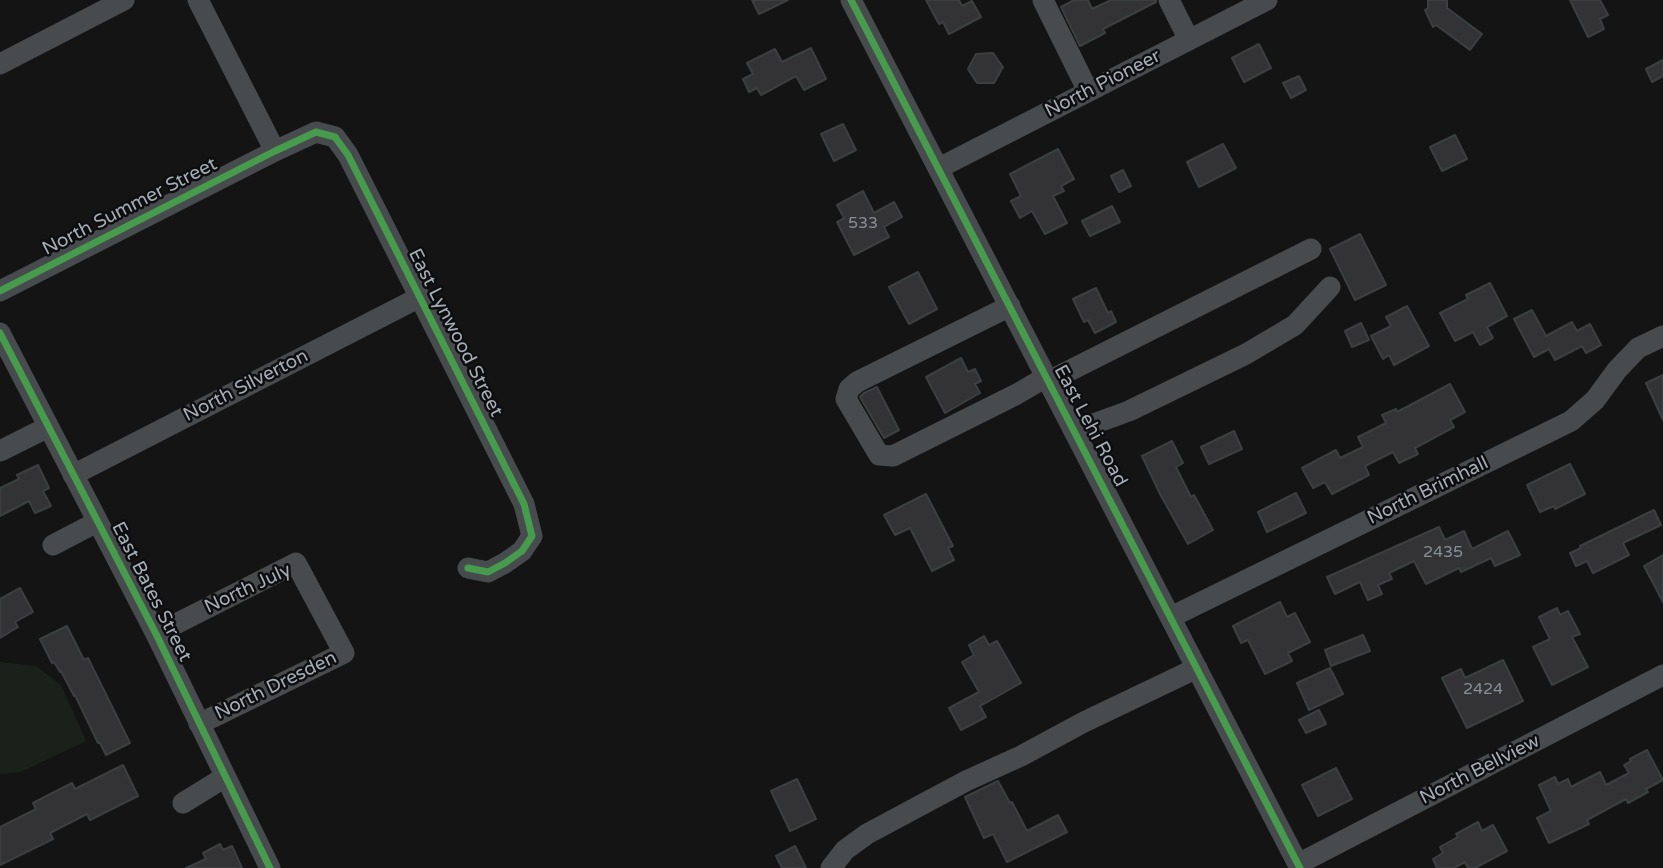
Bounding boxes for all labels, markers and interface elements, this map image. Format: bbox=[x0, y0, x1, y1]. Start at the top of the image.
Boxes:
street label: North Pioneer bbox=[1041, 45, 1165, 123]
street label: North Summer Street bbox=[39, 153, 221, 261]
house number: 533 bbox=[848, 214, 878, 234]
street label: East Lynwood Street bbox=[403, 245, 507, 421]
street label: North Silverton bbox=[180, 345, 312, 427]
street label: East Lehi Road bbox=[1048, 361, 1132, 491]
street label: North Brimhall bbox=[1364, 452, 1492, 530]
street label: East Bates Street bbox=[106, 518, 196, 666]
house number: 2435 bbox=[1423, 543, 1463, 563]
street label: North July bbox=[201, 559, 295, 619]
street label: North Dresden bbox=[211, 647, 341, 725]
house number: 2424 bbox=[1463, 680, 1503, 700]
street label: North Bellview bbox=[1416, 730, 1544, 810]

